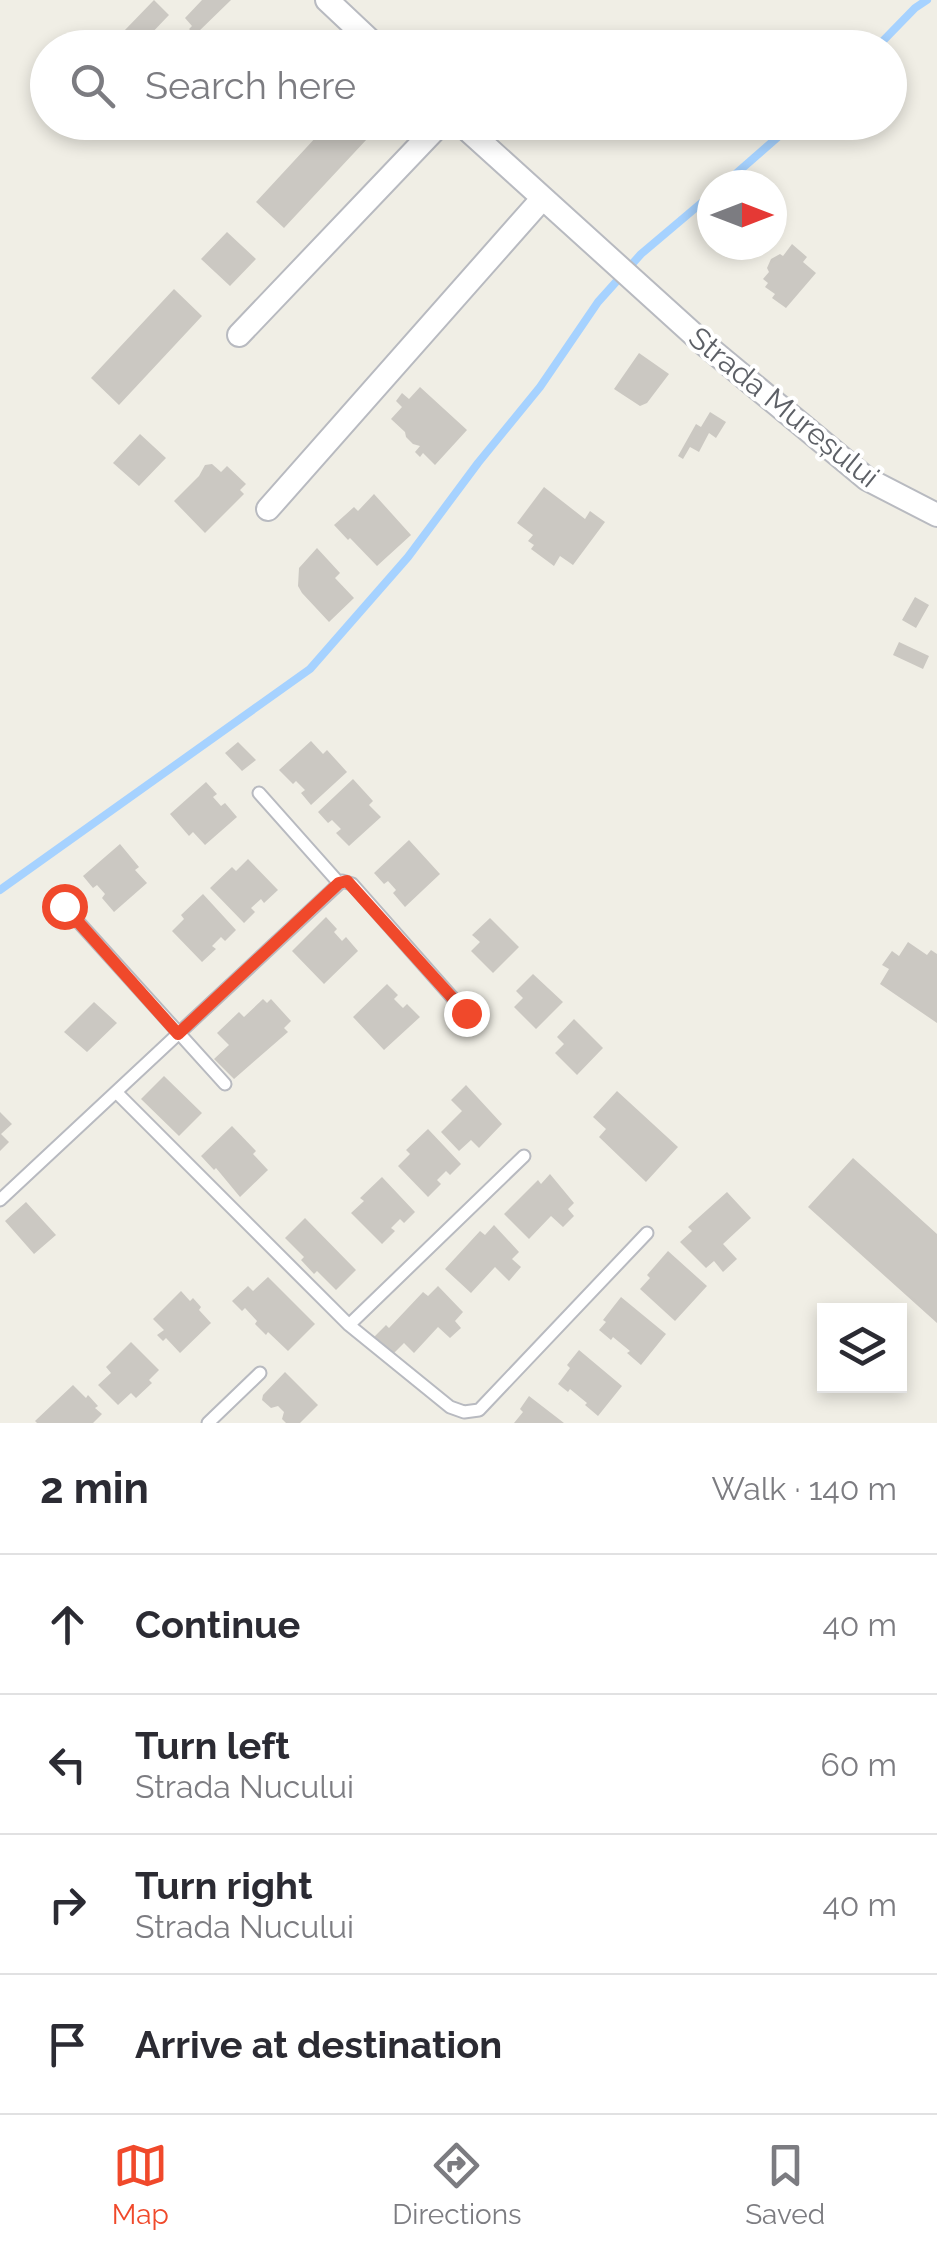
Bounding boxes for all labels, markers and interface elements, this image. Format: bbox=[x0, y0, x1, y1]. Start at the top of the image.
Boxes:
search box bbox=[30, 30, 907, 140]
icon: search bbox=[65, 58, 120, 113]
text: Search here bbox=[145, 63, 356, 108]
north arrow bbox=[697, 170, 787, 260]
street label: Strada Mureșului bbox=[682, 320, 886, 494]
route start bbox=[42, 884, 88, 930]
route end bbox=[444, 991, 490, 1037]
map controls bbox=[817, 1303, 907, 1393]
button: layers bbox=[817, 1303, 907, 1393]
text: 2 min bbox=[40, 1464, 149, 1513]
text: Walk · 140 m bbox=[711, 1470, 897, 1507]
icon: ahead bbox=[40, 1597, 95, 1652]
text: Continue bbox=[135, 1602, 300, 1647]
text: 40 m bbox=[822, 1606, 897, 1643]
text: Turn left bbox=[135, 1723, 290, 1768]
icon: left bbox=[40, 1737, 95, 1792]
text: 60 m bbox=[821, 1746, 897, 1783]
text: Strada Nucului bbox=[135, 1768, 354, 1805]
text: Turn right bbox=[135, 1863, 312, 1908]
icon: right bbox=[40, 1877, 95, 1932]
text: 40 m bbox=[822, 1886, 897, 1923]
text: Strada Nucului bbox=[135, 1908, 354, 1945]
icon: arrive bbox=[40, 2017, 95, 2072]
text: Arrive at destination bbox=[135, 2022, 502, 2067]
tab: Map bbox=[112, 2138, 169, 2231]
tab: Directions bbox=[392, 2138, 522, 2231]
tab: Saved bbox=[745, 2138, 825, 2231]

